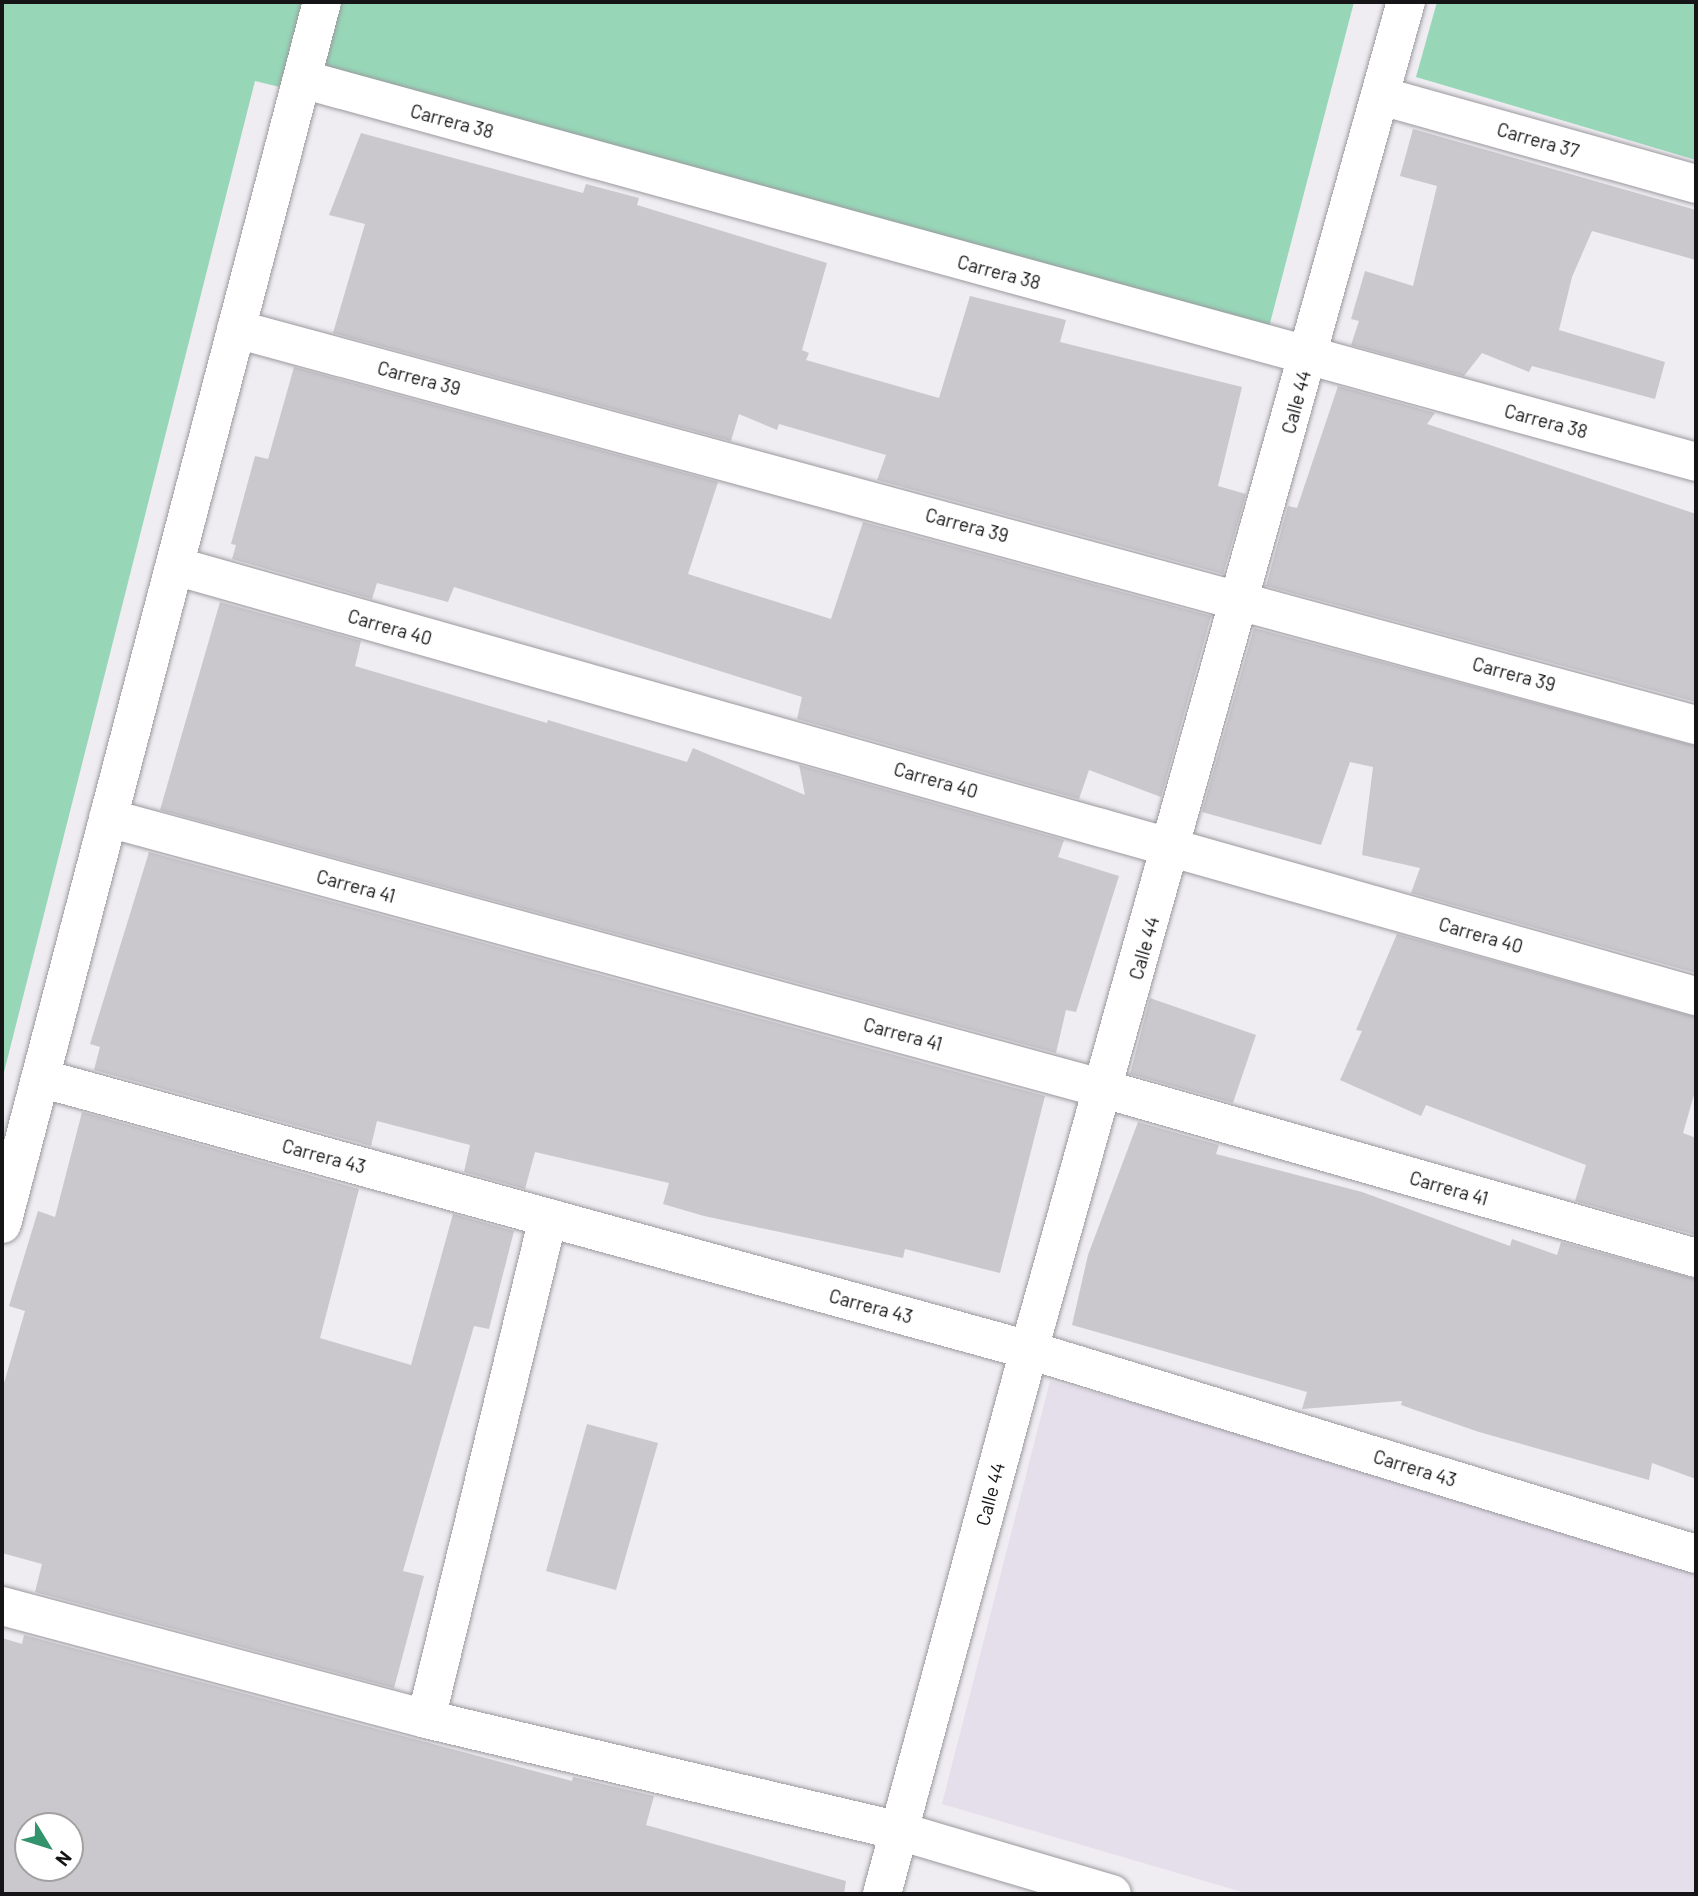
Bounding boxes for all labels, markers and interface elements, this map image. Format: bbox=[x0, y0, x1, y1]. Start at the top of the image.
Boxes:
street label: Carrera 38 bbox=[408, 99, 496, 143]
street label: Carrera 37 bbox=[1494, 117, 1582, 163]
street label: Carrera 38 bbox=[955, 250, 1043, 294]
street label: Carrera 39 bbox=[375, 356, 463, 400]
street label: Calle 44 bbox=[1277, 368, 1315, 436]
street label: Carrera 38 bbox=[1502, 399, 1590, 443]
street label: Carrera 39 bbox=[923, 503, 1011, 547]
street label: Carrera 40 bbox=[345, 604, 435, 650]
street label: Carrera 39 bbox=[1470, 652, 1558, 696]
street label: Carrera 40 bbox=[891, 757, 981, 803]
street label: Carrera 41 bbox=[314, 865, 398, 907]
street label: Carrera 40 bbox=[1436, 912, 1526, 958]
street label: Calle 44 bbox=[1124, 914, 1164, 982]
street label: Carrera 41 bbox=[861, 1013, 945, 1055]
street label: Carrera 43 bbox=[280, 1134, 368, 1178]
street label: Carrera 41 bbox=[1407, 1166, 1491, 1210]
street label: Carrera 43 bbox=[827, 1284, 915, 1328]
street label: Carrera 43 bbox=[1371, 1445, 1459, 1491]
street label: Calle 44 bbox=[971, 1460, 1009, 1528]
north arrow bbox=[14, 1812, 84, 1882]
text: N bbox=[51, 1847, 77, 1871]

